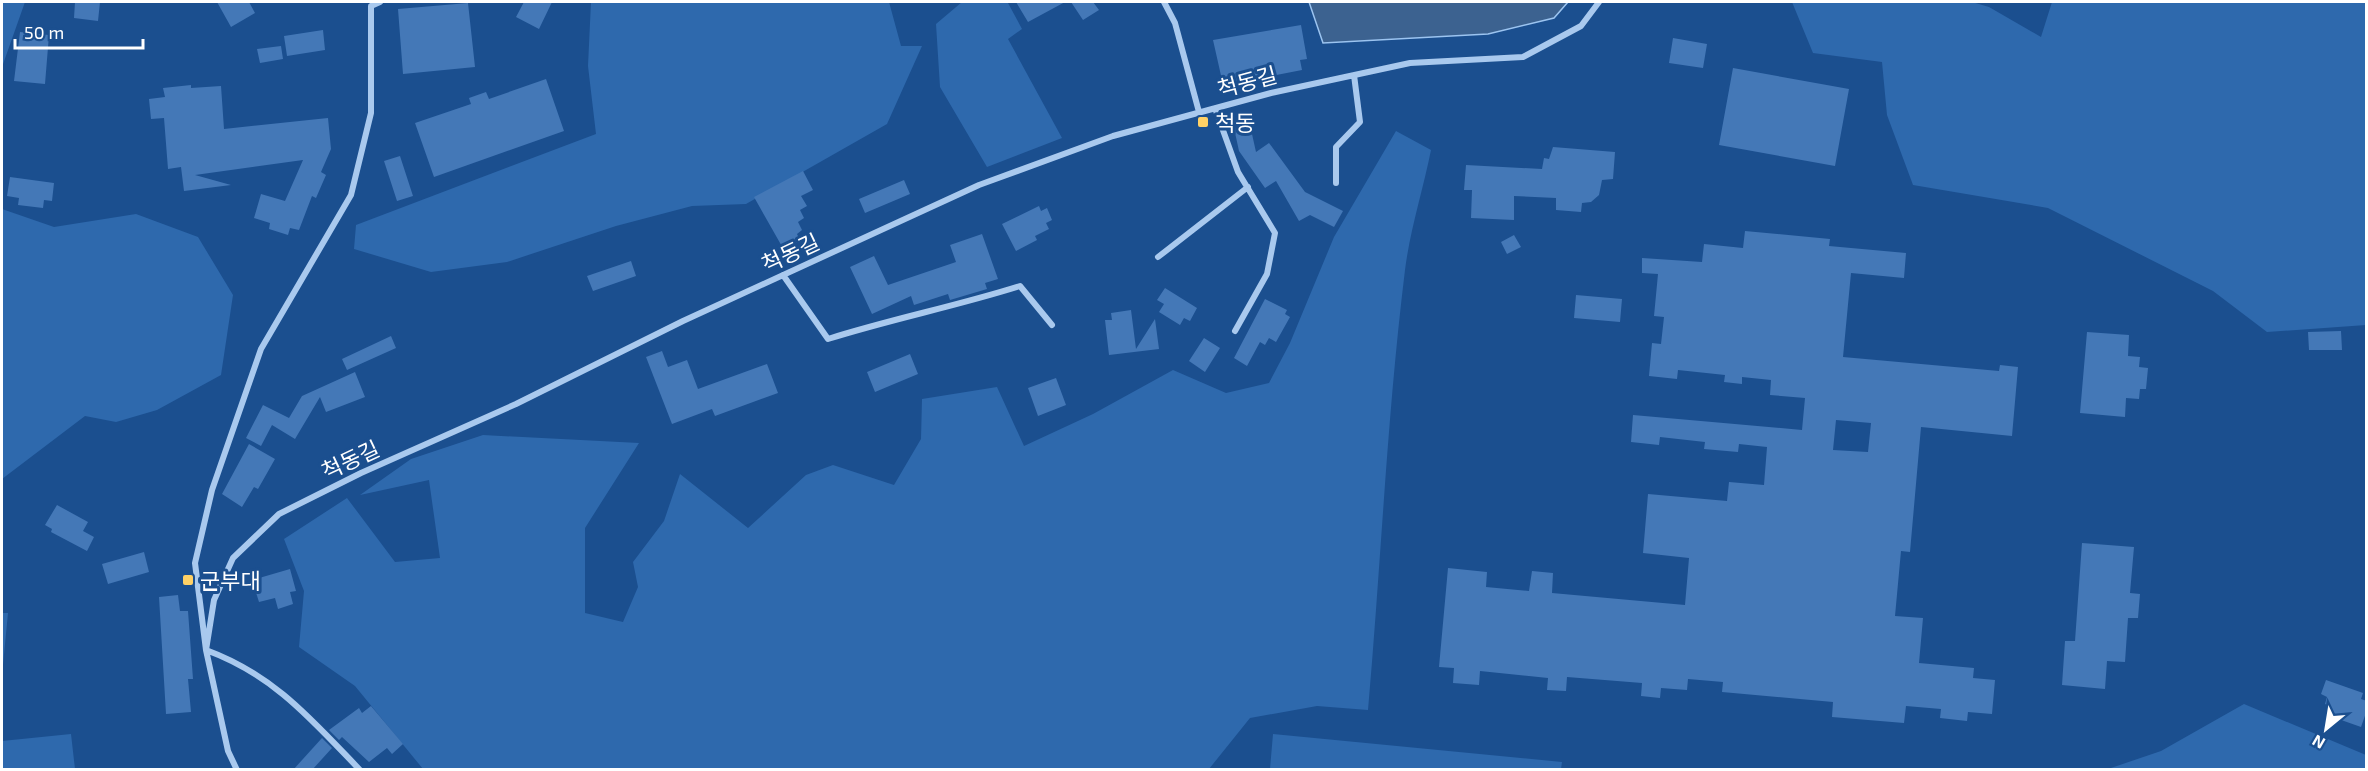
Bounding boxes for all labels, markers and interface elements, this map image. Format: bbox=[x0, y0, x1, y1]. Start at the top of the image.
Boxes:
scale bar bbox=[15, 12, 142, 50]
text: 50 m bbox=[24, 21, 64, 43]
street label: 척동길 bbox=[1214, 61, 1280, 101]
place label: 척동 bbox=[1215, 109, 1255, 135]
marker: 척동 bbox=[1196, 115, 1210, 129]
street label: 척동길 bbox=[757, 227, 823, 277]
street label: 척동길 bbox=[317, 434, 383, 484]
place label: 군부대 bbox=[200, 567, 261, 593]
marker: 군부대 bbox=[181, 573, 195, 587]
north arrow bbox=[2296, 699, 2356, 759]
text: N bbox=[2308, 731, 2328, 754]

